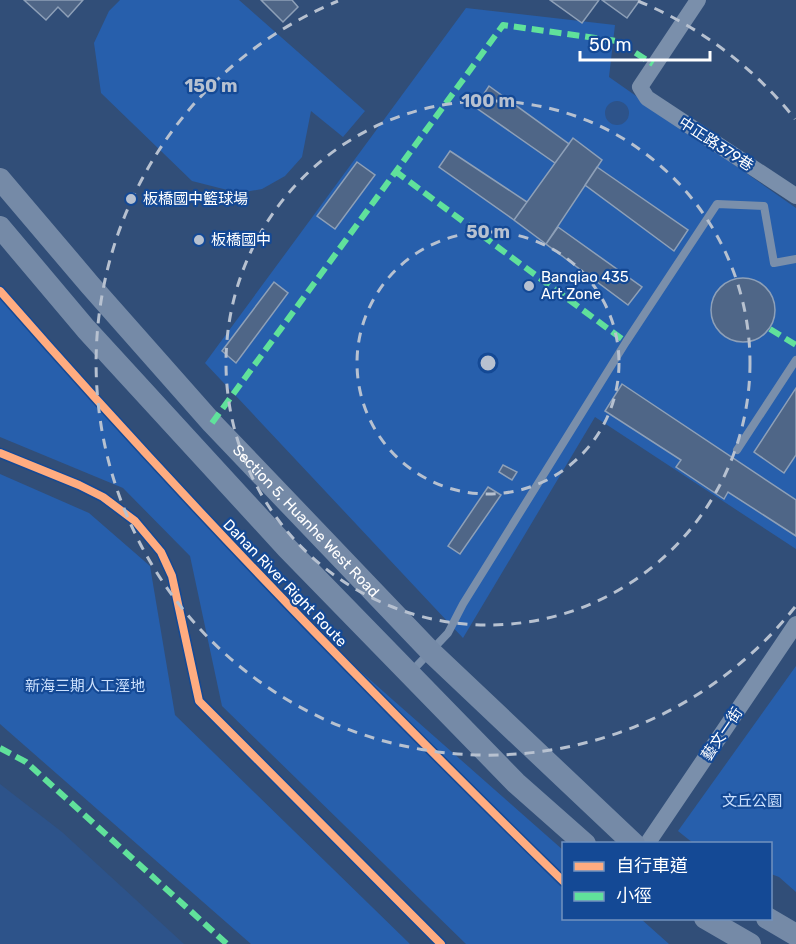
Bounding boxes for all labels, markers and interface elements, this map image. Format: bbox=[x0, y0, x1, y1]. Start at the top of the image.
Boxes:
scale bar bbox=[580, 24, 710, 62]
text: 50 m bbox=[589, 34, 632, 56]
text: 150 m bbox=[184, 75, 238, 97]
text: 100 m bbox=[461, 90, 515, 112]
street label: 中正路379巷 bbox=[675, 113, 757, 175]
place label: 板橋國中籃球場 bbox=[143, 190, 248, 208]
marker: 板橋國中籃球場 bbox=[124, 192, 138, 206]
text: 50 m bbox=[466, 221, 510, 243]
place label: 板橋國中 bbox=[211, 231, 271, 249]
marker: 板橋國中 bbox=[192, 233, 206, 247]
place label: Banqiao 435 Art Zone bbox=[541, 268, 629, 303]
marker: Banqiao 435 Art Zone bbox=[522, 279, 536, 293]
centre of rings bbox=[478, 353, 498, 373]
street label: Section 5, Huanhe West Road bbox=[229, 441, 383, 601]
street label: Dahan River Right Route bbox=[219, 515, 351, 651]
park label: 新海三期人工溼地 bbox=[25, 677, 145, 695]
street label: 藝文一街 bbox=[698, 704, 746, 764]
park label: 文丘公園 bbox=[722, 792, 782, 810]
legend bbox=[562, 842, 772, 920]
text: 自行車道 bbox=[616, 855, 688, 877]
text: 小徑 bbox=[616, 885, 652, 907]

